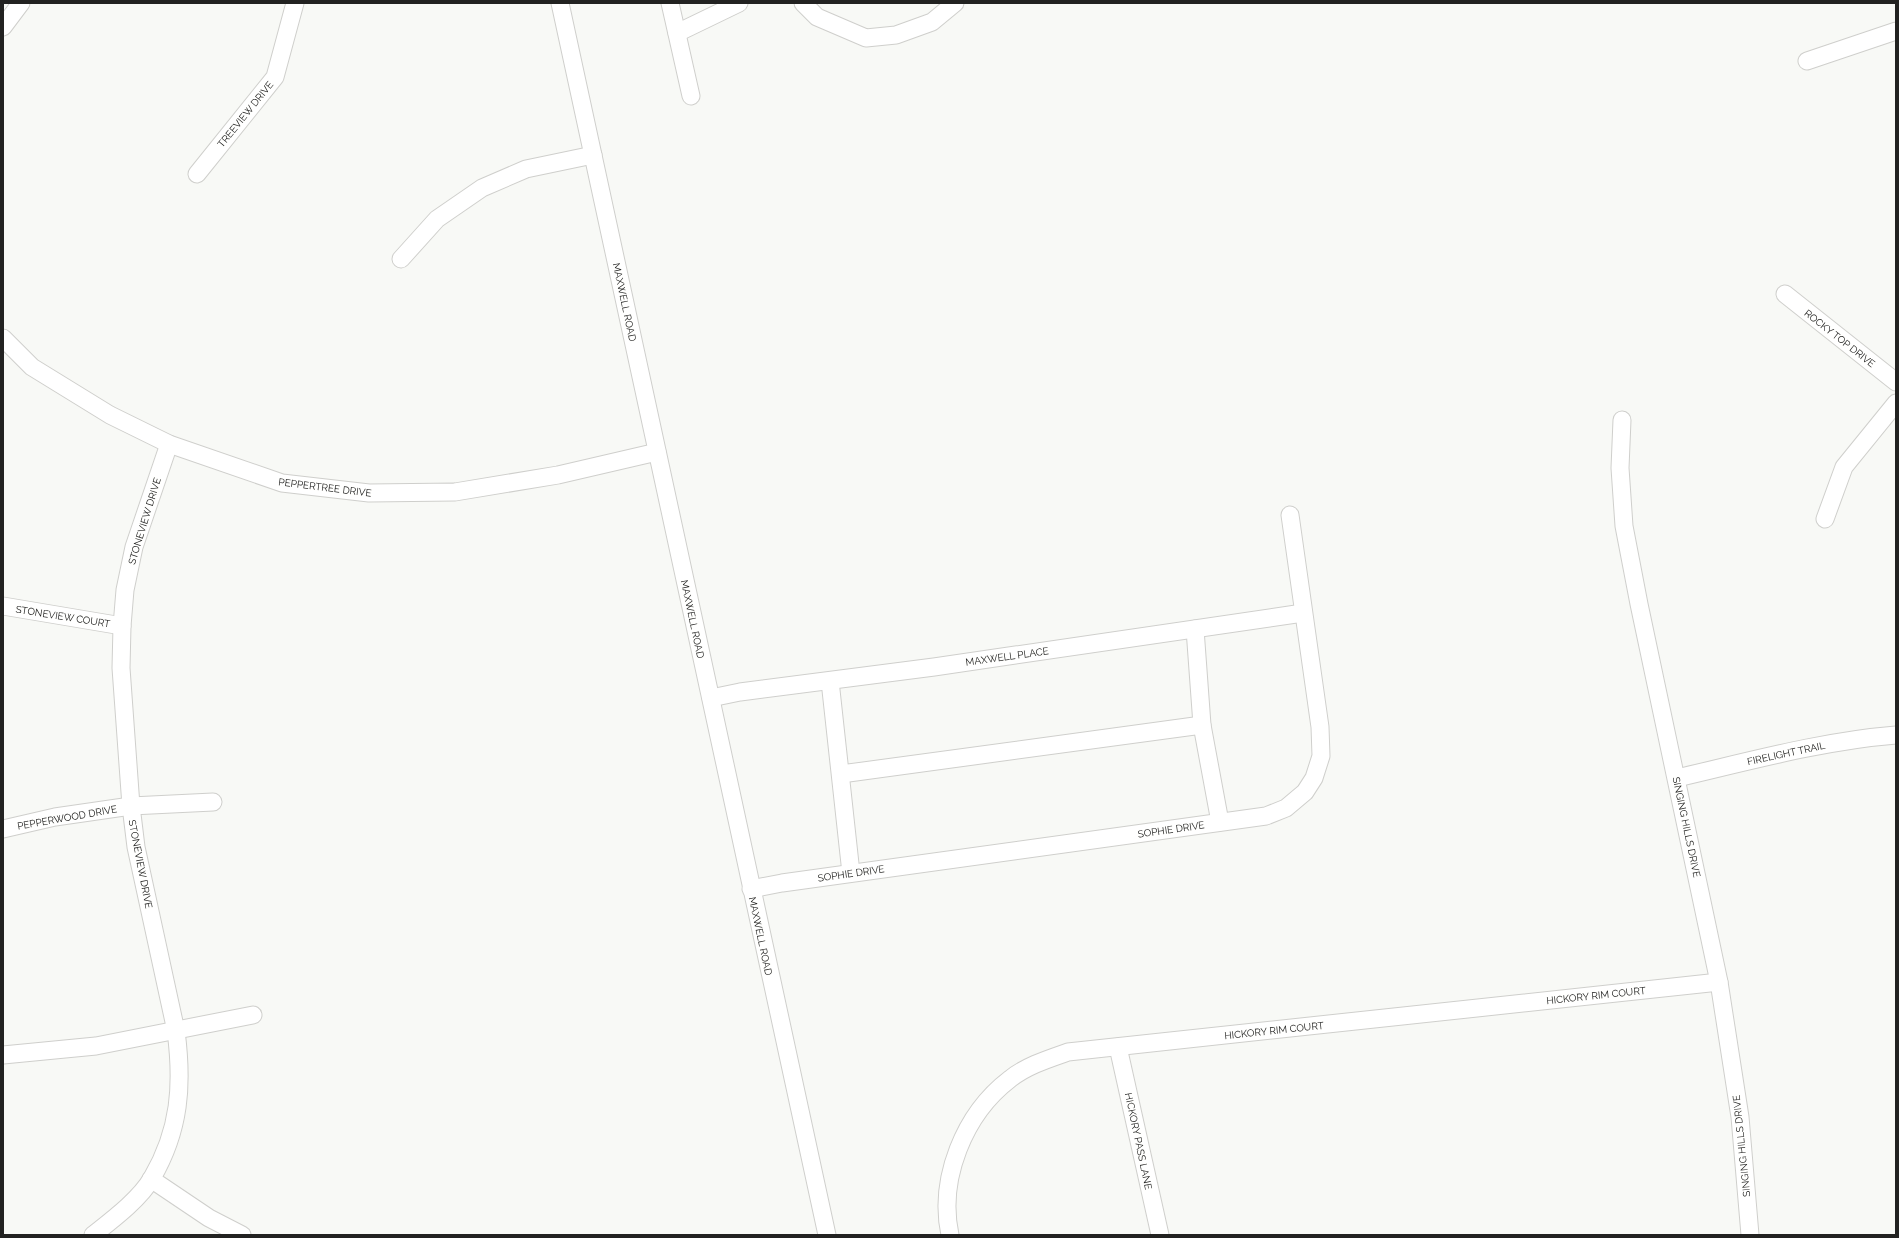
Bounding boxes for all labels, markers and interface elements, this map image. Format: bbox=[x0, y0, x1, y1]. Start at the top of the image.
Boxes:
street label: TREEVIEW DRIVE bbox=[215, 79, 275, 150]
street label: MAXWELL ROAD bbox=[611, 262, 638, 342]
street label: ROCKY TOP DRIVE bbox=[1802, 307, 1877, 369]
street label: STONEVIEW DRIVE bbox=[126, 476, 163, 566]
street label: PEPPERTREE DRIVE bbox=[278, 476, 372, 499]
street label: MAXWELL ROAD bbox=[679, 579, 706, 659]
street label: STONEVIEW COURT bbox=[15, 604, 111, 629]
street label: MAXWELL PLACE bbox=[965, 645, 1049, 668]
street label: FIRELIGHT TRAIL bbox=[1746, 740, 1826, 767]
street label: SINGING HILLS DRIVE bbox=[1670, 776, 1703, 878]
street label: PEPPERWOOD DRIVE bbox=[16, 803, 118, 832]
street label: STONEVIEW DRIVE bbox=[126, 819, 155, 909]
street label: SOPHIE DRIVE bbox=[1137, 819, 1205, 840]
street label: SOPHIE DRIVE bbox=[817, 863, 885, 884]
street label: MAXWELL ROAD bbox=[747, 896, 774, 976]
street label: HICKORY RIM COURT bbox=[1546, 985, 1646, 1006]
street label: HICKORY RIM COURT bbox=[1224, 1020, 1324, 1041]
street label: HICKORY PASS LANE bbox=[1123, 1092, 1154, 1191]
street label: SINGING HILLS DRIVE bbox=[1731, 1094, 1752, 1198]

